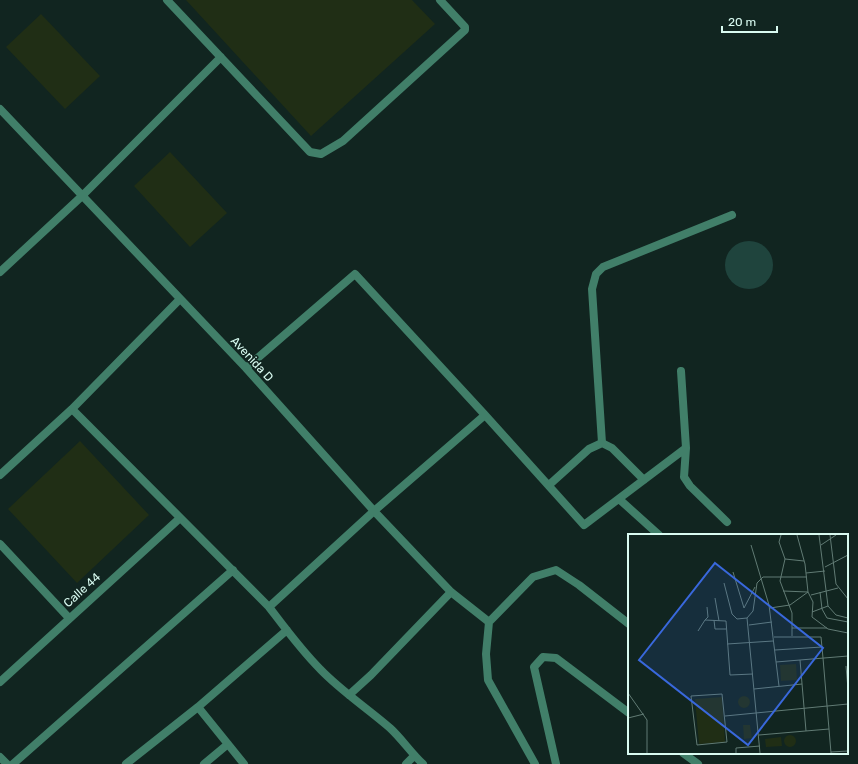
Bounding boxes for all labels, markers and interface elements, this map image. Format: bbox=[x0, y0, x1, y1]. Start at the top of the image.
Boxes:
scale bar bbox=[722, 8, 777, 34]
text: 20 m bbox=[728, 15, 756, 29]
street label: Avenida D bbox=[228, 334, 276, 384]
inset map bbox=[628, 534, 848, 754]
street label: Calle 44 bbox=[61, 569, 104, 610]

